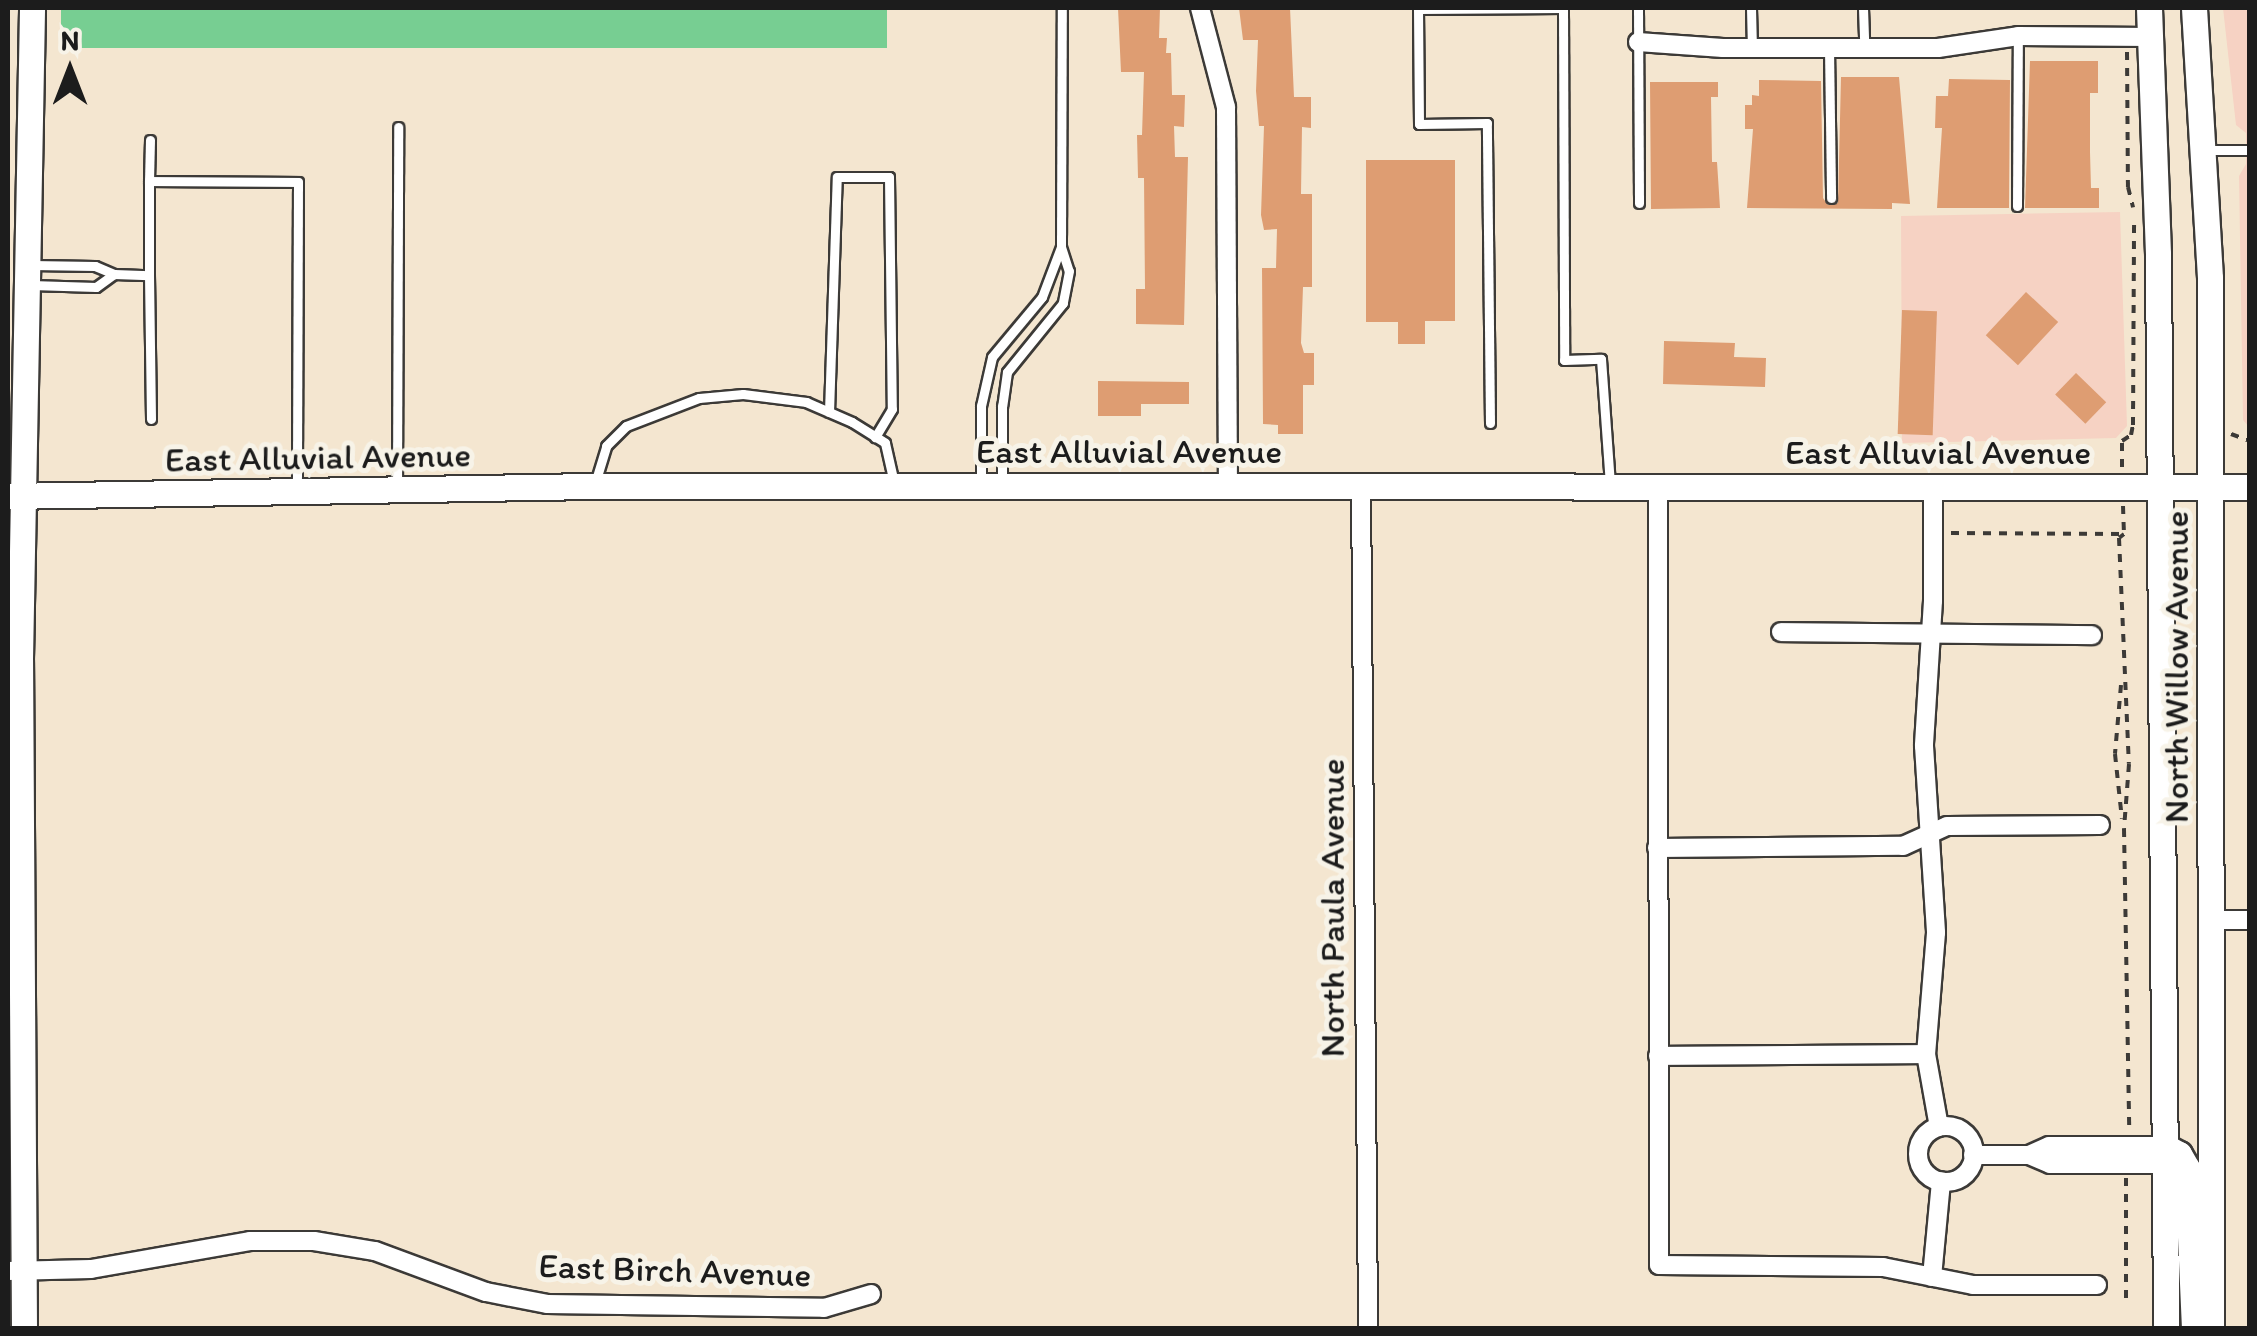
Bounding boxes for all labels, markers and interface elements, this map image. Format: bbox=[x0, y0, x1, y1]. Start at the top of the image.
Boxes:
north arrow bbox=[20, 20, 120, 120]
text: N bbox=[61, 23, 79, 57]
street label: East Alluvial Avenue bbox=[976, 430, 1282, 472]
street label: East Alluvial Avenue bbox=[1785, 431, 2091, 473]
street label: East Alluvial Avenue bbox=[165, 433, 471, 481]
street label: North Willow Avenue bbox=[2155, 511, 2197, 823]
street label: North Paula Avenue bbox=[1311, 760, 1353, 1056]
street label: East Birch Avenue bbox=[539, 1244, 811, 1296]

